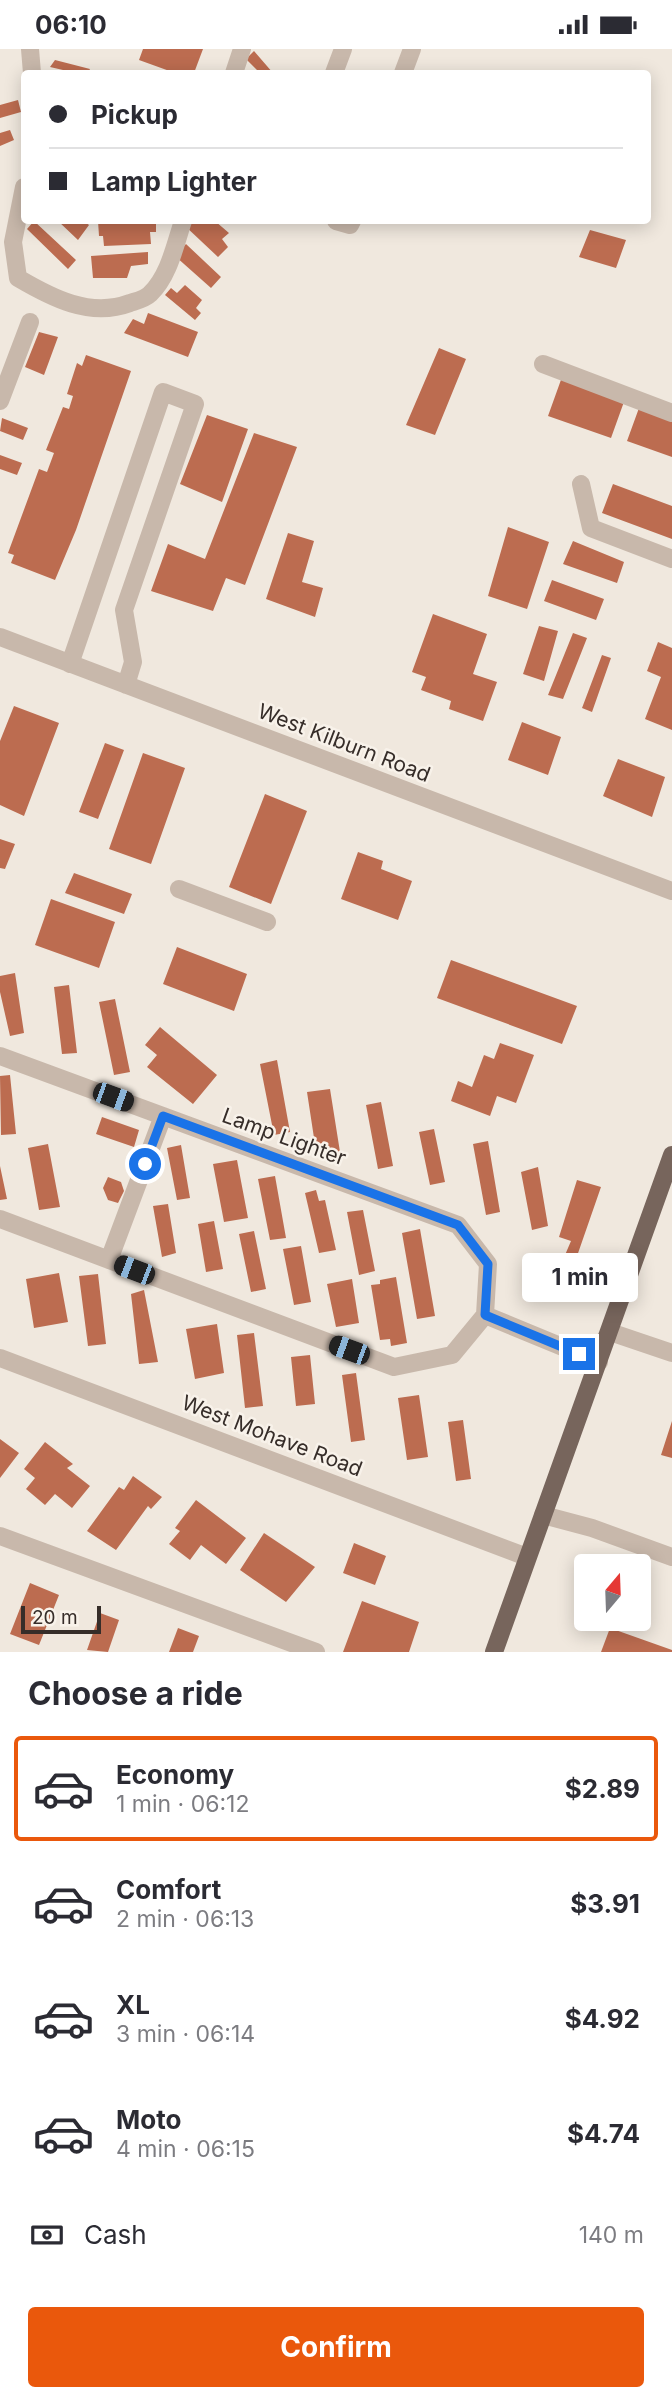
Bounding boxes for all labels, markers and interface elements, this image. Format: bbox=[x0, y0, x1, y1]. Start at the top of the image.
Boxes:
text: 06:10 bbox=[35, 9, 107, 40]
text: Pickup bbox=[91, 99, 178, 130]
text: Lamp Lighter bbox=[91, 166, 257, 197]
street label: West Kilburn Road bbox=[254, 698, 434, 787]
car bbox=[90, 1080, 137, 1114]
street label: Lamp Lighter bbox=[219, 1103, 350, 1171]
route start bbox=[129, 1148, 161, 1180]
car bbox=[111, 1253, 158, 1287]
callout: 1 min bbox=[521, 1253, 637, 1301]
text: 1 min bbox=[552, 1263, 608, 1291]
car bbox=[326, 1333, 373, 1367]
route end bbox=[563, 1338, 595, 1370]
street label: West Mohave Road bbox=[178, 1390, 366, 1481]
north arrow bbox=[574, 1554, 651, 1631]
map controls bbox=[574, 1554, 651, 1631]
scale bar bbox=[21, 1603, 102, 1635]
text: 20 m bbox=[32, 1606, 78, 1629]
text: Choose a ride bbox=[28, 1674, 243, 1713]
icon: car bbox=[32, 1757, 95, 1820]
text: Economy bbox=[116, 1759, 234, 1790]
text: $2.89 bbox=[565, 1773, 640, 1804]
text: 1 min · 06:12 bbox=[116, 1790, 249, 1818]
icon: car bbox=[32, 1872, 95, 1935]
text: Comfort bbox=[116, 1874, 221, 1905]
text: $3.91 bbox=[570, 1888, 640, 1919]
text: 2 min · 06:13 bbox=[116, 1905, 254, 1933]
icon: car bbox=[32, 1987, 95, 2050]
text: XL bbox=[116, 1989, 150, 2020]
text: $4.92 bbox=[565, 2003, 640, 2034]
text: 3 min · 06:14 bbox=[116, 2020, 255, 2048]
icon: car bbox=[32, 2102, 95, 2165]
text: Moto bbox=[116, 2104, 181, 2135]
text: $4.74 bbox=[567, 2118, 640, 2149]
text: 4 min · 06:15 bbox=[116, 2135, 255, 2163]
icon: cash bbox=[28, 2216, 66, 2254]
text: Cash bbox=[84, 2219, 147, 2250]
text: 140 m bbox=[579, 2221, 644, 2249]
button: Confirm bbox=[28, 2307, 644, 2387]

